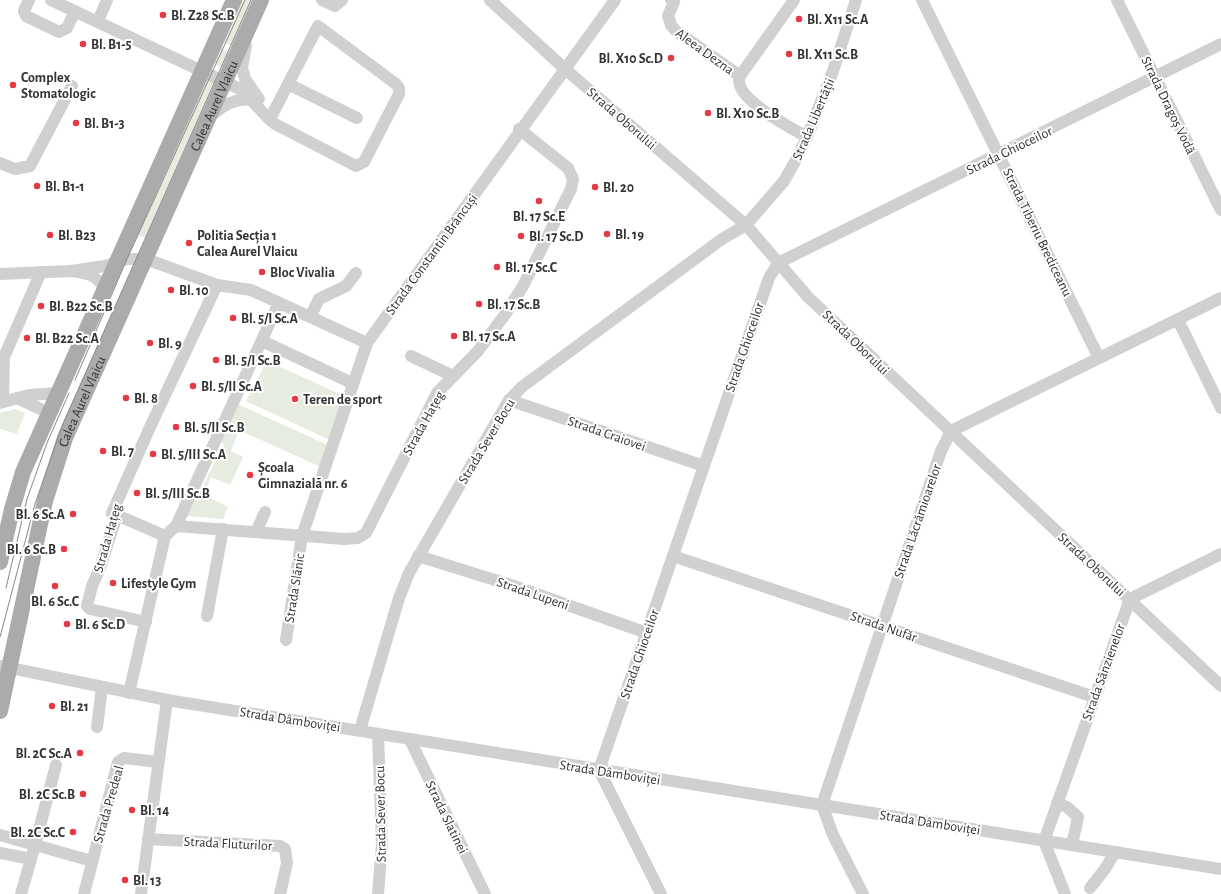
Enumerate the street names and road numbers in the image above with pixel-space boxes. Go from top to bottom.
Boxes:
street label: Aleea Dezna [673,26,737,78]
street label: Strada Dragoș Vodă [1137,54,1198,157]
street label: Calea Aurel Vlaicu [188,59,241,153]
street label: Strada Libertății [790,76,838,163]
street label: Strada Oborului [584,85,659,152]
street label: Strada Ghioceilor [964,124,1055,178]
street label: Strada Tiberiu Brediceanu [1000,166,1074,299]
street label: Strada Constantin Brâncuși [383,191,481,318]
street label: Strada Ghioceilor [723,300,767,394]
street label: Strada Oborului [819,308,891,378]
street label: Calea Aurel Vlaicu [57,354,109,449]
street label: Strada Hațeg [401,389,448,458]
street label: Strada Sever Bocu [456,397,518,486]
street label: Strada Craiovei [566,414,647,454]
street label: Strada Lăcrămioarelor [892,462,944,580]
street label: Strada Hațeg [91,502,126,575]
street label: Strada Oborului [1055,530,1128,599]
street label: Strada Slănic [283,552,307,624]
street label: Strada Lupeni [495,575,570,613]
street label: Strada Ghioceilor [618,607,662,701]
street label: Strada Nufăr [849,609,919,645]
street label: Strada Sânzienelor [1080,622,1128,723]
street label: Strada Dâmboviței [238,705,341,736]
street label: Strada Dâmboviței [558,758,661,789]
street label: Strada Predeal [91,764,127,844]
street label: Strada Sever Bocu [373,766,389,862]
street label: Strada Slatinei [422,779,470,856]
street label: Strada Dâmboviței [878,808,981,839]
street label: Strada Fluturilor [183,835,273,853]

